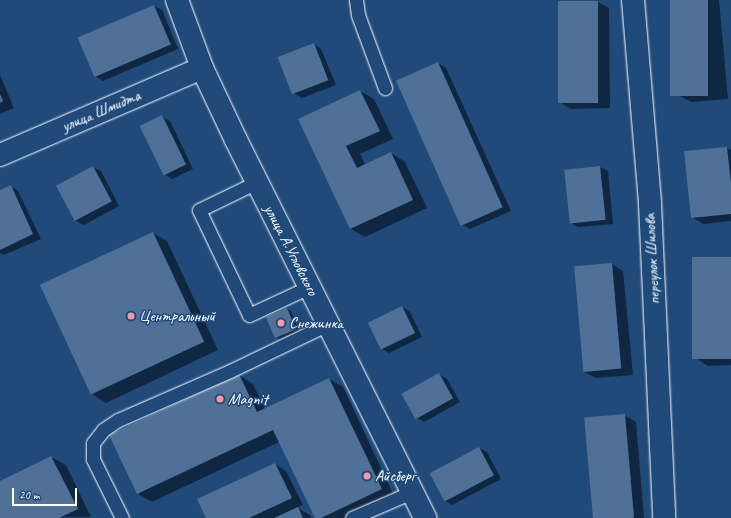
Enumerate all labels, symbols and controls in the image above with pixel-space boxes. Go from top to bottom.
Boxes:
street label: улица Шмидта [60,86,142,136]
street label: улица А.Угловского [260,201,322,299]
street label: переулок Шилова [640,214,664,304]
place label: Центральный [139,306,215,326]
marker: Центральный [126,311,136,321]
place label: Снежинка [289,313,343,333]
marker: Снежинка [276,318,286,328]
place label: Magnit [228,389,268,409]
marker: Magnit [215,394,225,404]
place label: Айсберг [375,466,415,486]
marker: Айсберг [362,471,372,481]
scale bar [14,480,79,506]
text: 20 m [19,487,39,503]

